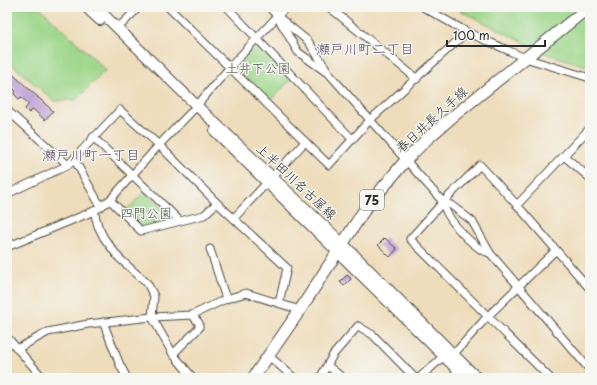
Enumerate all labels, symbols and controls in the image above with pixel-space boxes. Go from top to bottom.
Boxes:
scale bar [447,22,545,48]
text: 100 m [453,26,490,44]
district label: 瀬戸川町二丁目 [316,38,414,59]
park label: 土井下公園 [225,58,291,77]
street label: 春日井長久手線 [391,81,472,157]
street label: 上半田川名古屋線 [252,139,342,224]
district label: 瀬戸川町一丁目 [42,144,140,165]
road number: 75 [360,190,384,210]
park label: 四門公園 [120,203,172,222]

